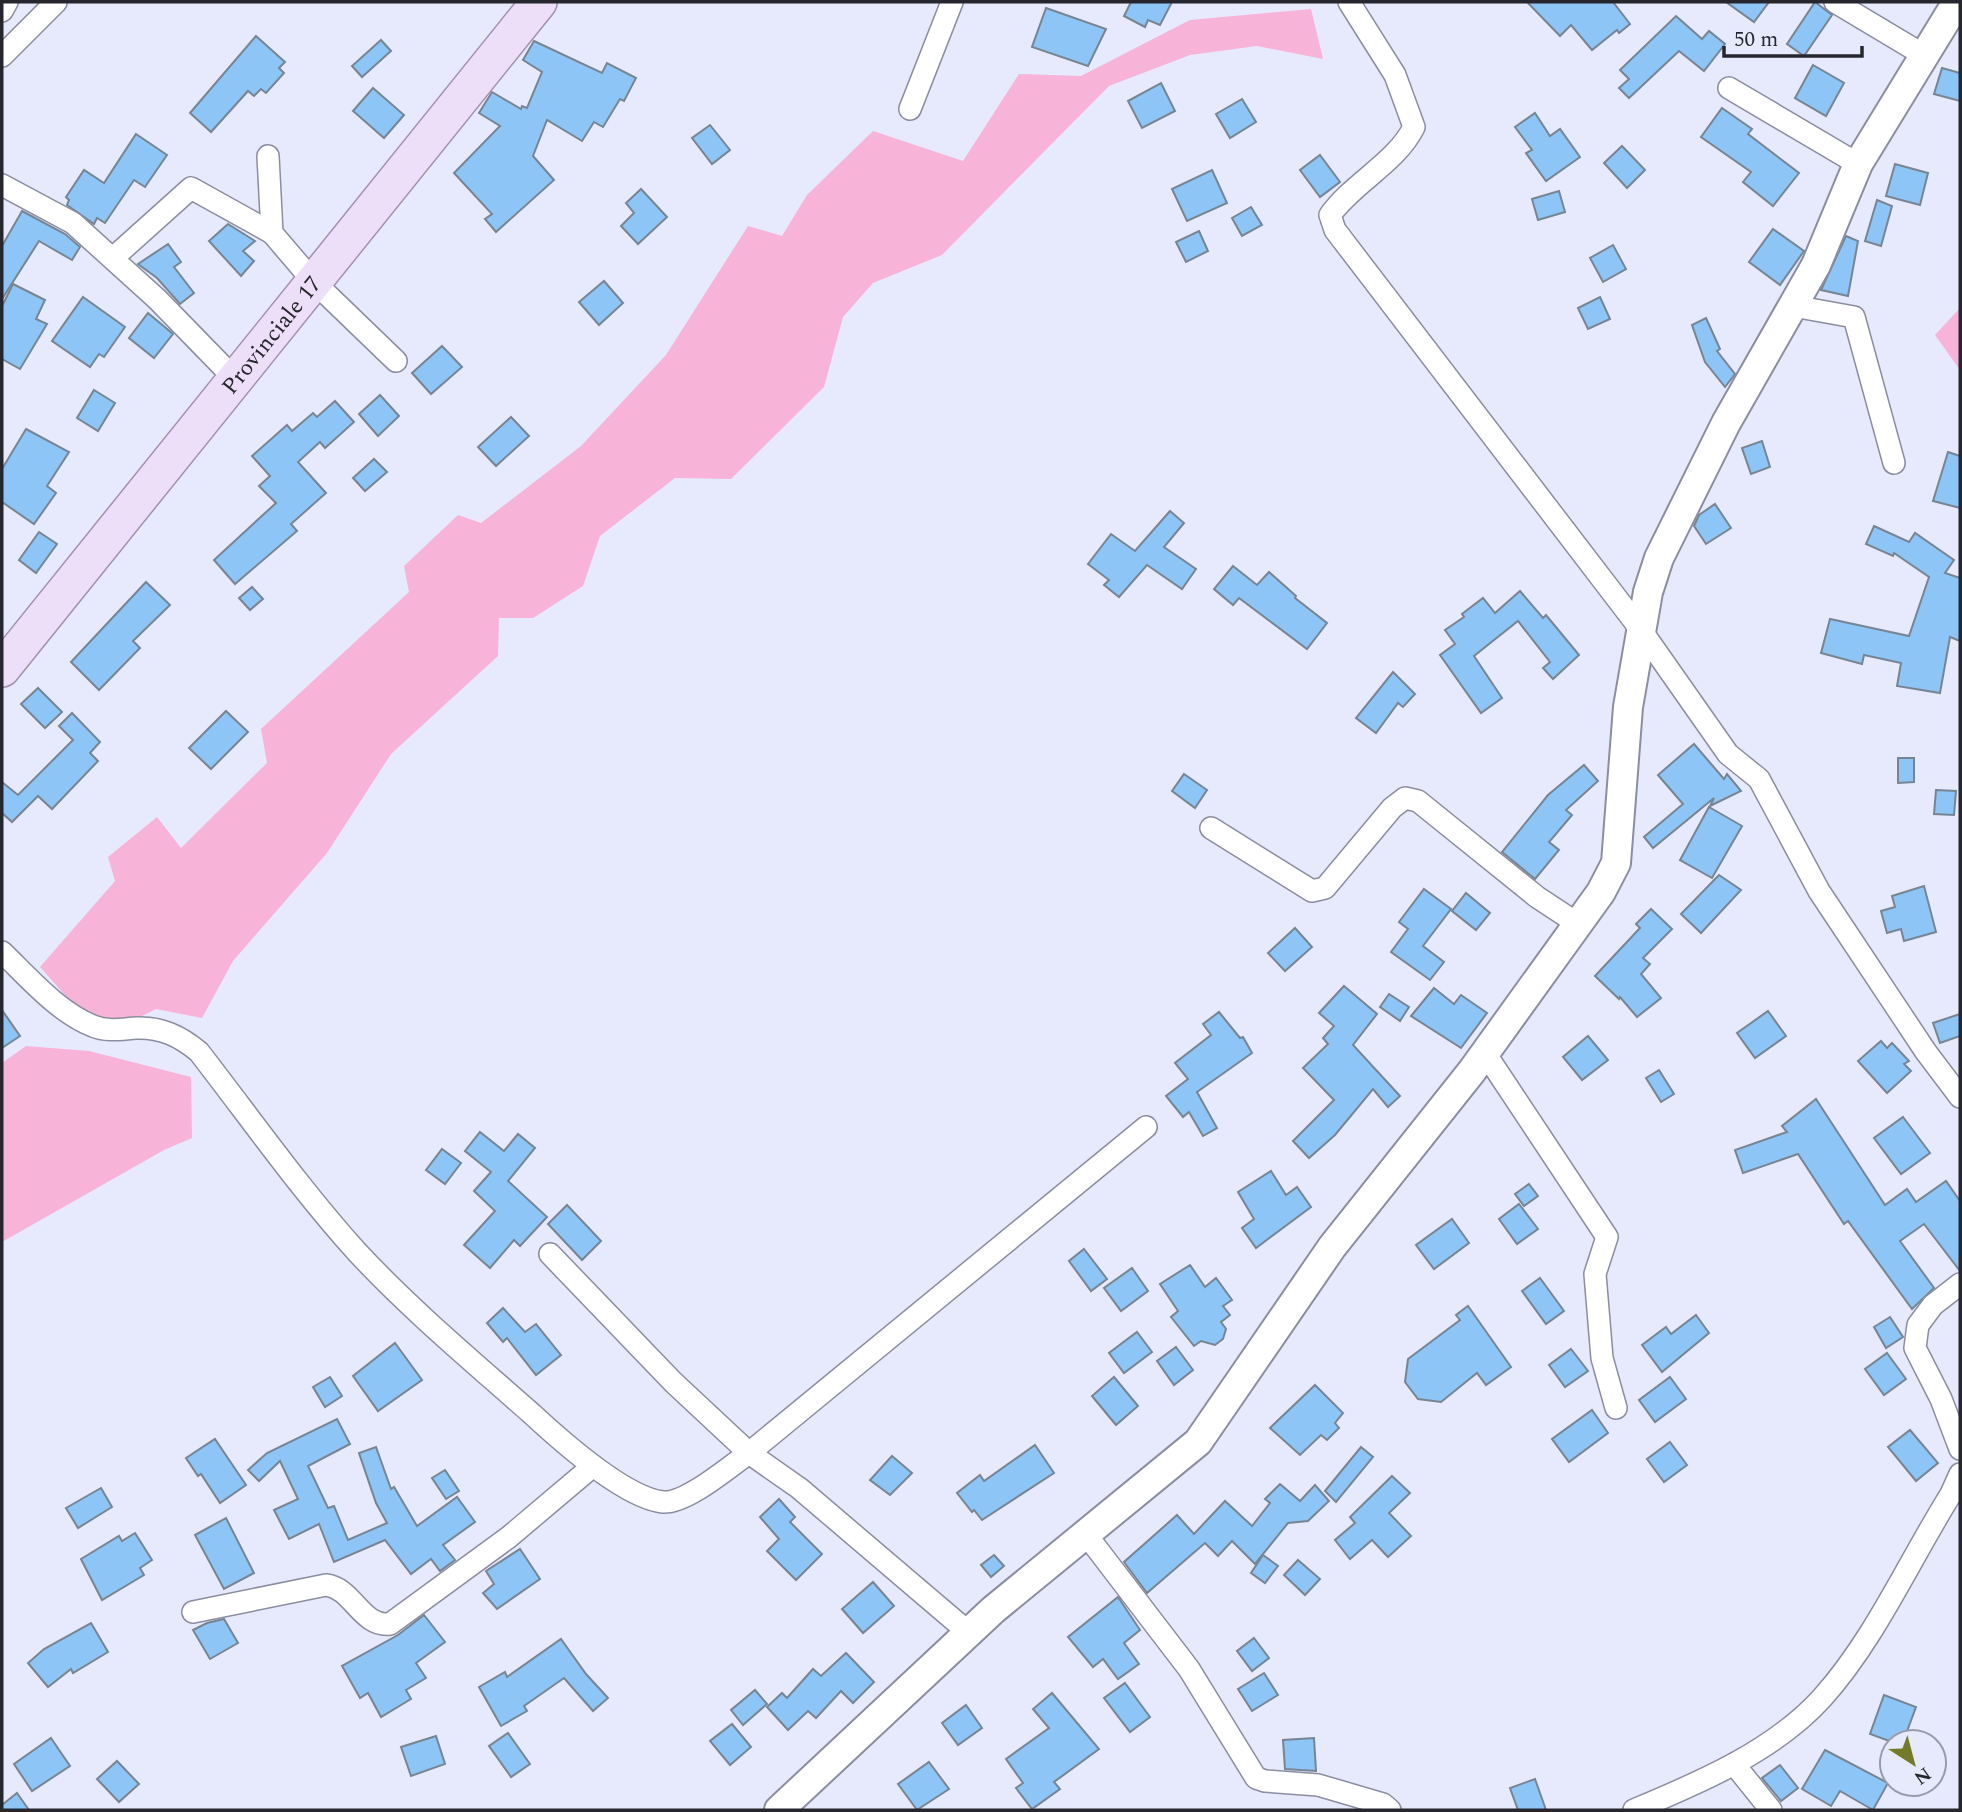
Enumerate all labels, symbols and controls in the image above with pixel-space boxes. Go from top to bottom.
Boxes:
scale bar [1724,14,1862,58]
text: 50 m [1734,24,1778,56]
street label: Provinciale 17 [214,269,331,403]
north arrow [1878,1728,1948,1798]
text: N [1907,1759,1937,1792]

